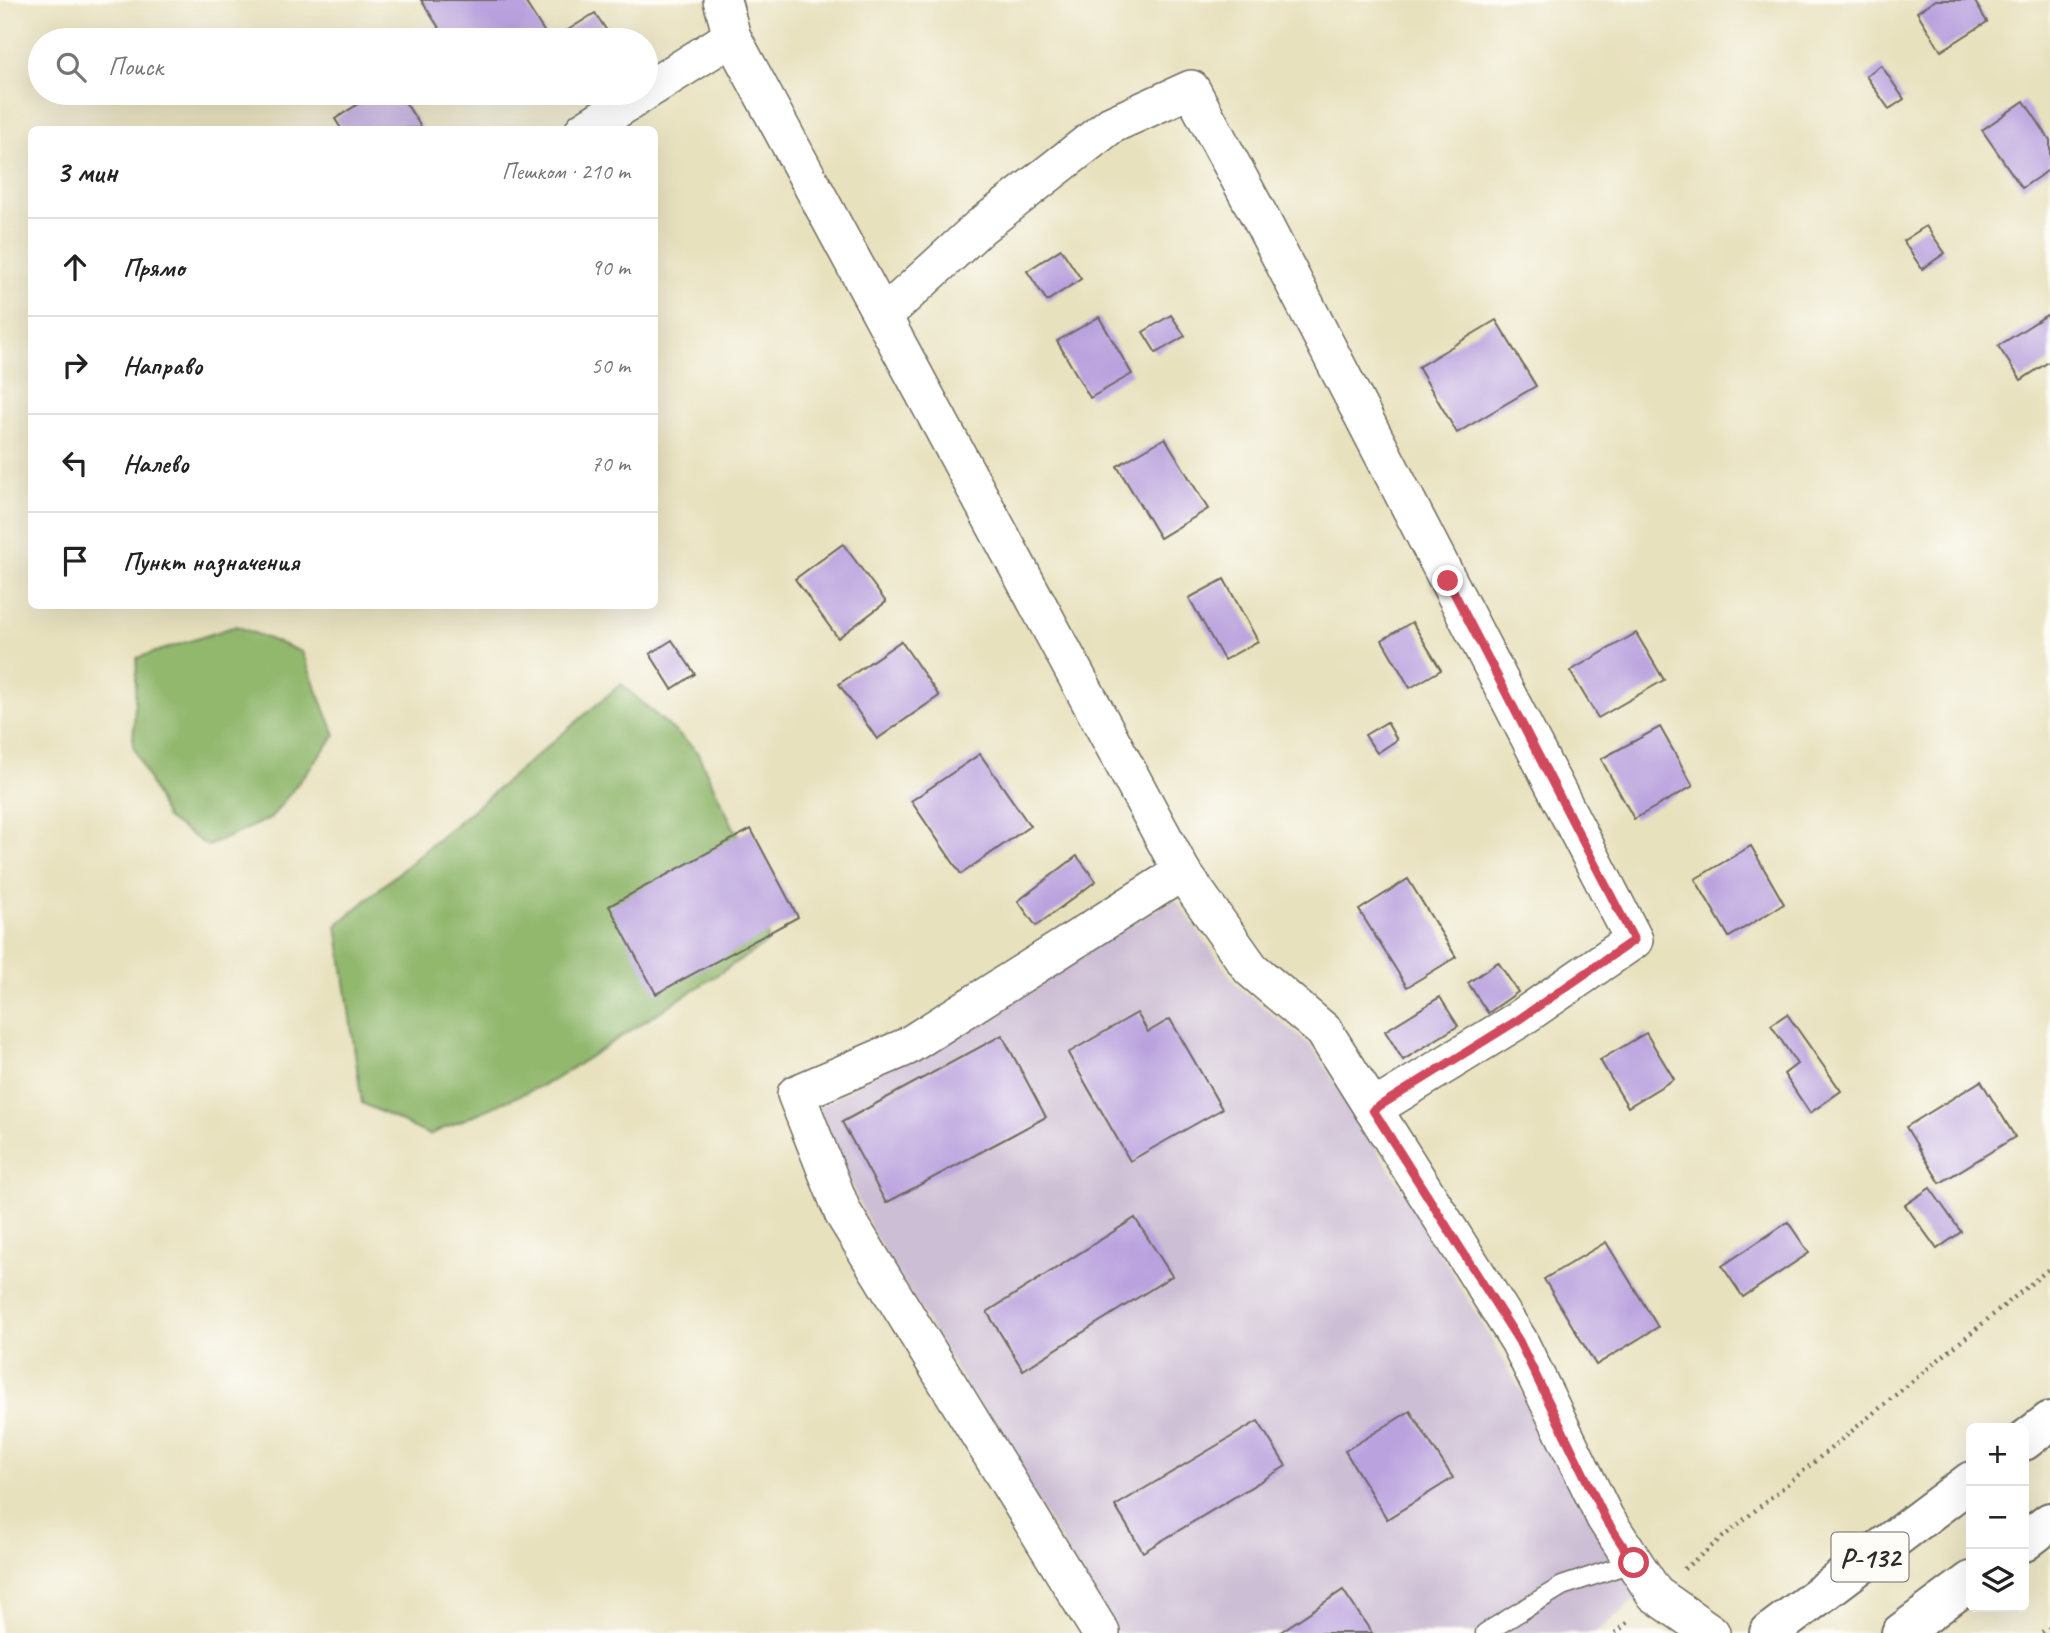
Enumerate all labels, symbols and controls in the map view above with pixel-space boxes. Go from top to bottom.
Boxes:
search box [28,28,658,105]
icon: search [52,48,90,86]
text: Поиск [108,50,163,83]
text: 3 мин [56,153,117,191]
text: Пешком · 210 m [502,157,630,186]
icon: ahead [56,248,94,286]
text: Прямо [123,251,185,284]
text: 90 m [591,253,630,282]
icon: right [56,346,94,384]
text: Направо [123,349,202,382]
text: 50 m [591,351,630,380]
icon: left [56,444,94,482]
text: Налево [123,447,189,480]
text: 70 m [591,449,630,478]
icon: arrive [56,542,94,580]
text: Пункт назначения [123,545,299,578]
route end [1432,565,1463,596]
map controls [1966,1423,2029,1612]
button: + [1966,1423,2029,1486]
button: − [1966,1486,2029,1549]
road number: Р-132 [1832,1532,1909,1582]
route start [1618,1547,1649,1578]
button: layers [1966,1549,2029,1612]

